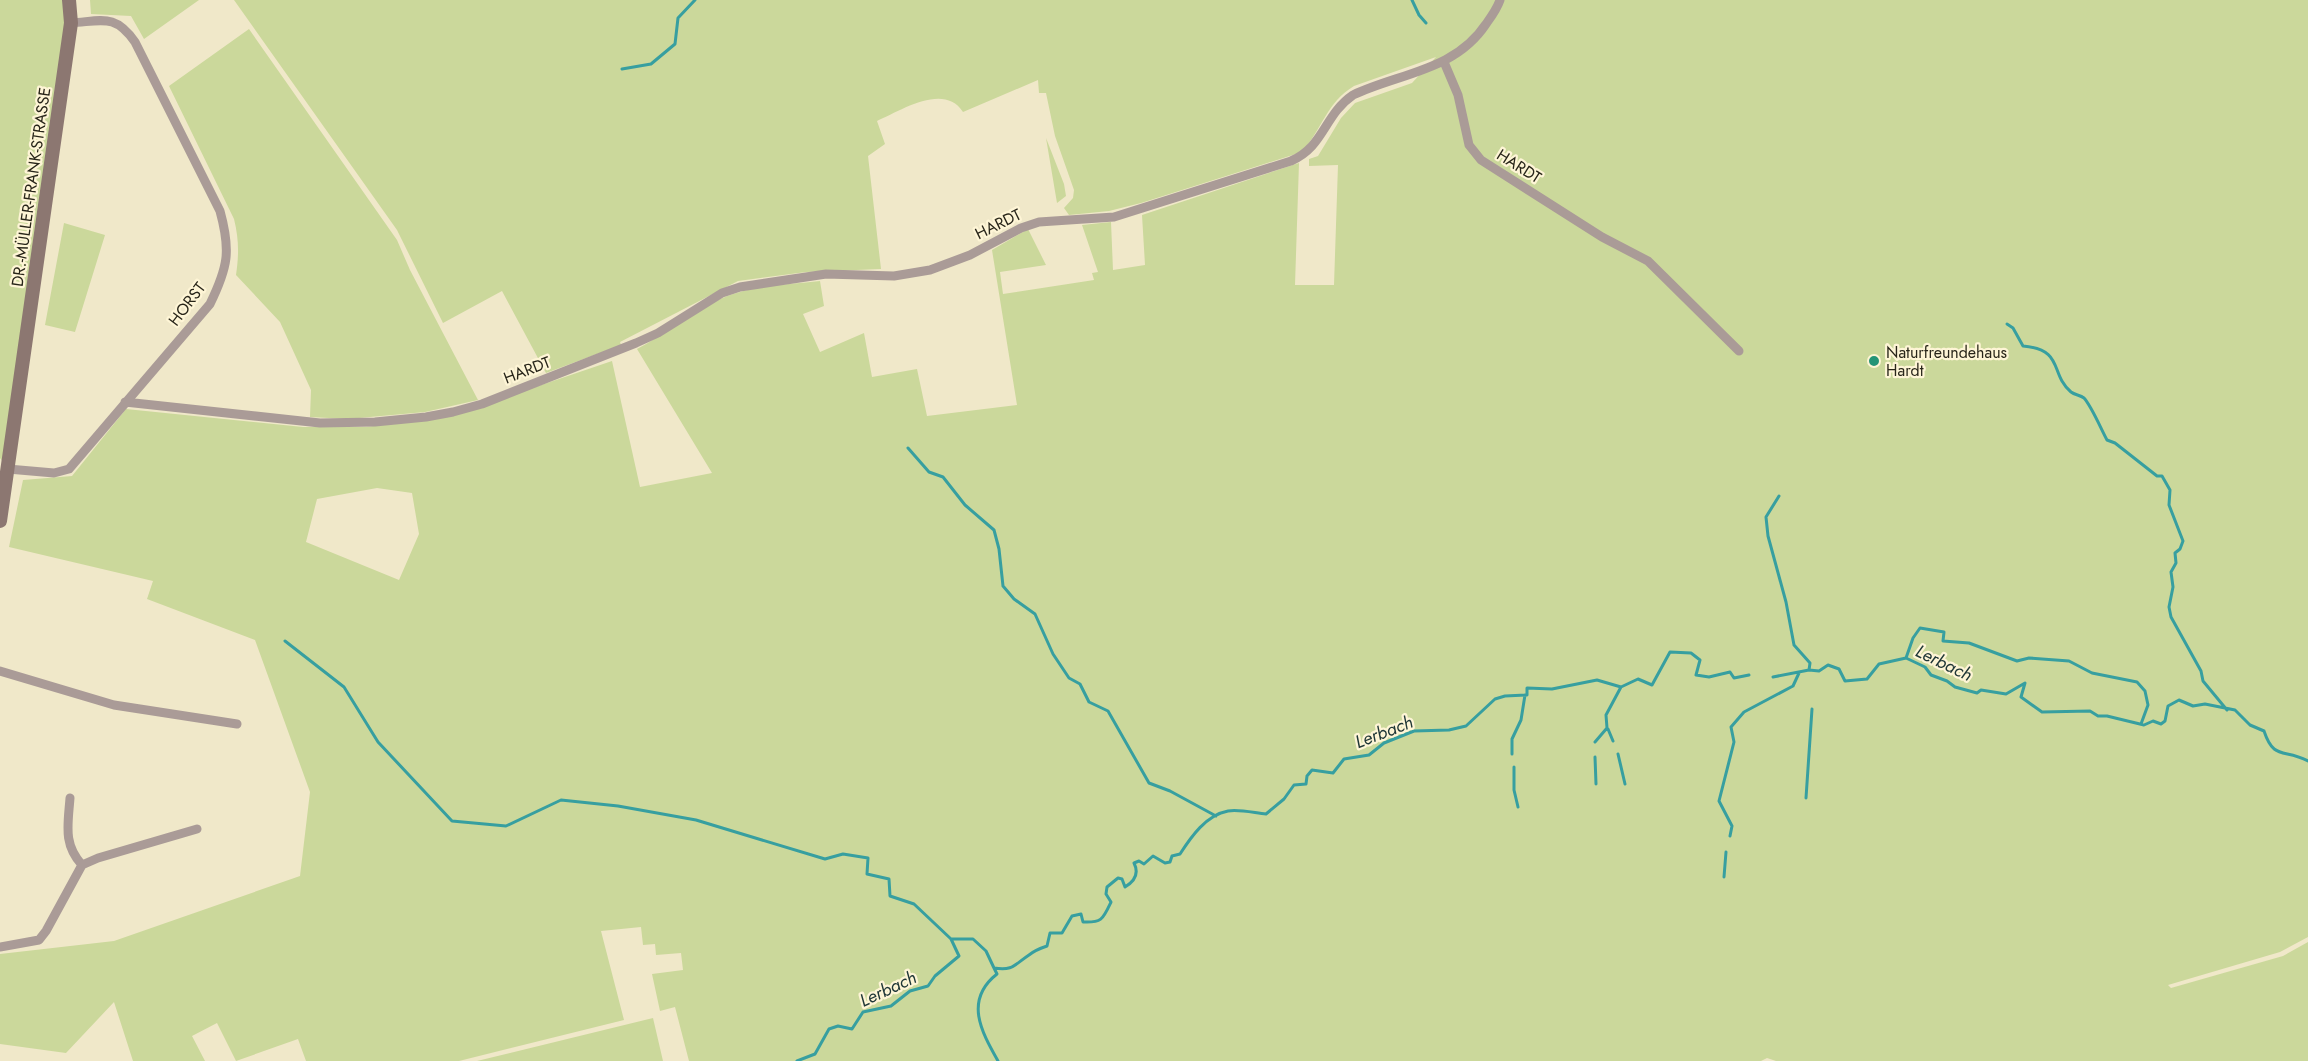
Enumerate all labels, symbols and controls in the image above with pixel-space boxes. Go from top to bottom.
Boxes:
street label: DR.-MÜLLER-FRANK-STRASSE [6,86,56,288]
street label: HARDT [1492,143,1546,189]
street label: HARDT [971,203,1025,245]
street label: HORST [163,277,211,331]
place label: Naturfreundehaus Hardt [1886,341,2007,382]
street label: HARDT [500,350,554,389]
marker: Naturfreundehaus Hardt [1867,354,1881,368]
water label: Lerbach [1911,638,1977,688]
water label: Lerbach [1351,709,1417,755]
water label: Lerbach [855,964,921,1014]

